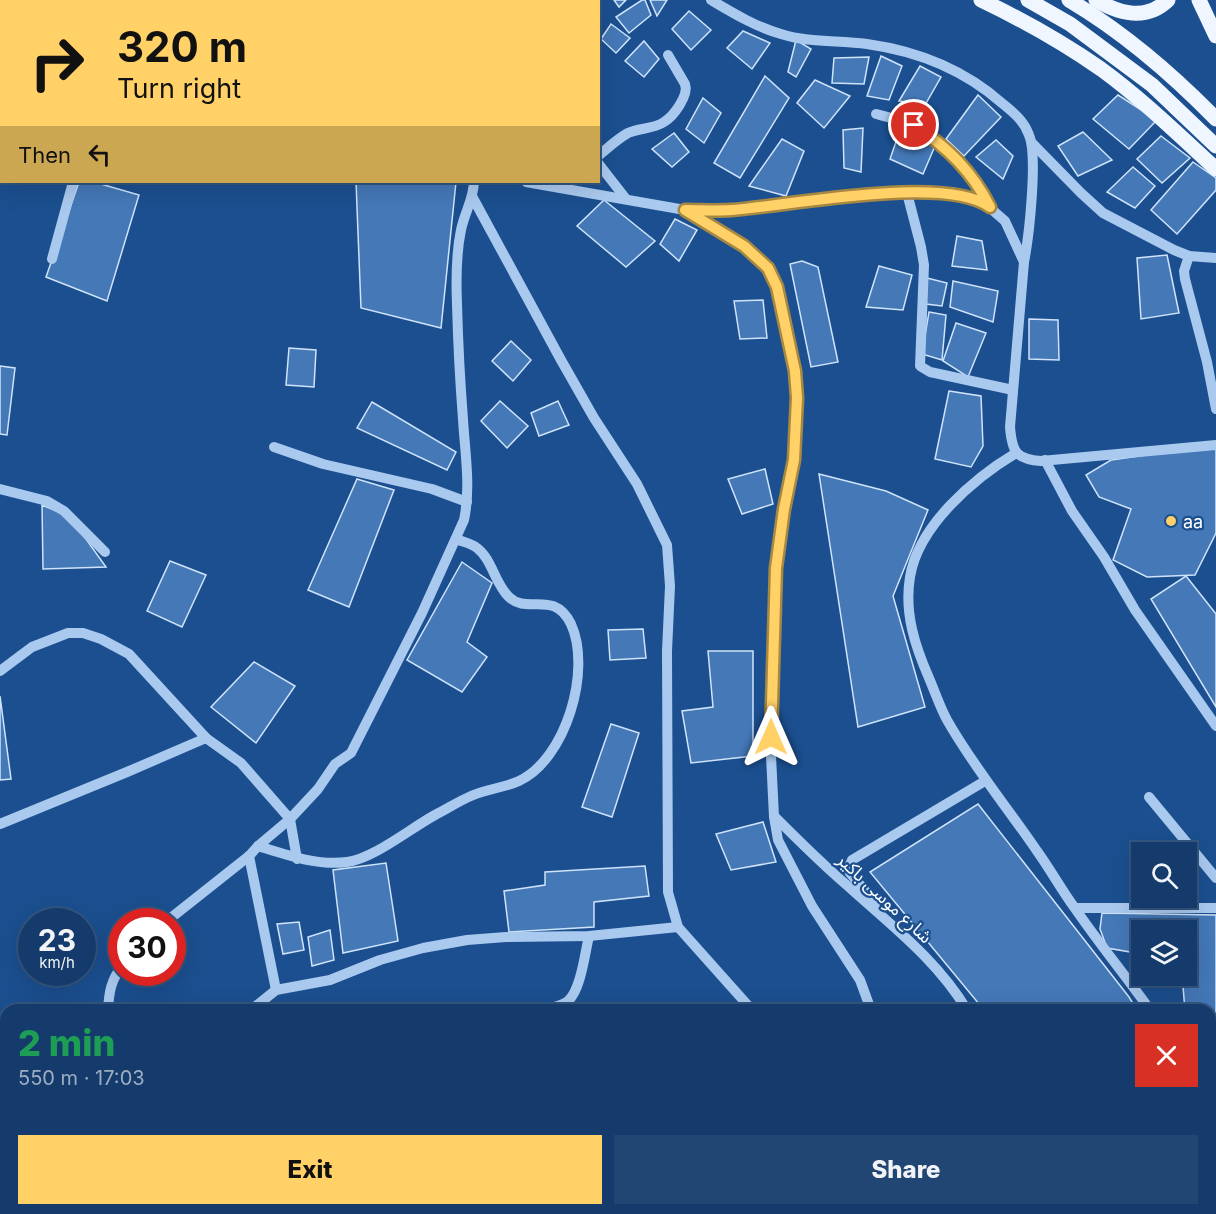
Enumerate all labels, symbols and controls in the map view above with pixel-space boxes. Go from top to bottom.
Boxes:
text: 320 m [117,21,247,72]
icon: right [18,24,96,102]
text: Turn right [117,72,241,105]
pin [888,99,939,150]
icon: arrive [897,108,930,141]
icon: left [83,138,116,171]
text: Then [18,142,71,168]
place label: aa [1183,511,1203,532]
marker: aa [1164,514,1178,528]
position arrow [739,705,803,769]
map controls [1131,842,1197,986]
button: search [1131,842,1197,908]
street label: شارع موسى باكير [830,848,937,950]
speed limit sign: 30 [108,908,186,986]
button: layers [1131,920,1197,986]
text: 23 [38,922,76,958]
text: km/h [39,953,75,972]
text: 2 min [18,1021,115,1065]
button: close [1135,1024,1198,1087]
text: 550 m · 17:03 [18,1066,145,1090]
button: Exit [18,1135,602,1204]
button: Share [614,1135,1198,1204]

